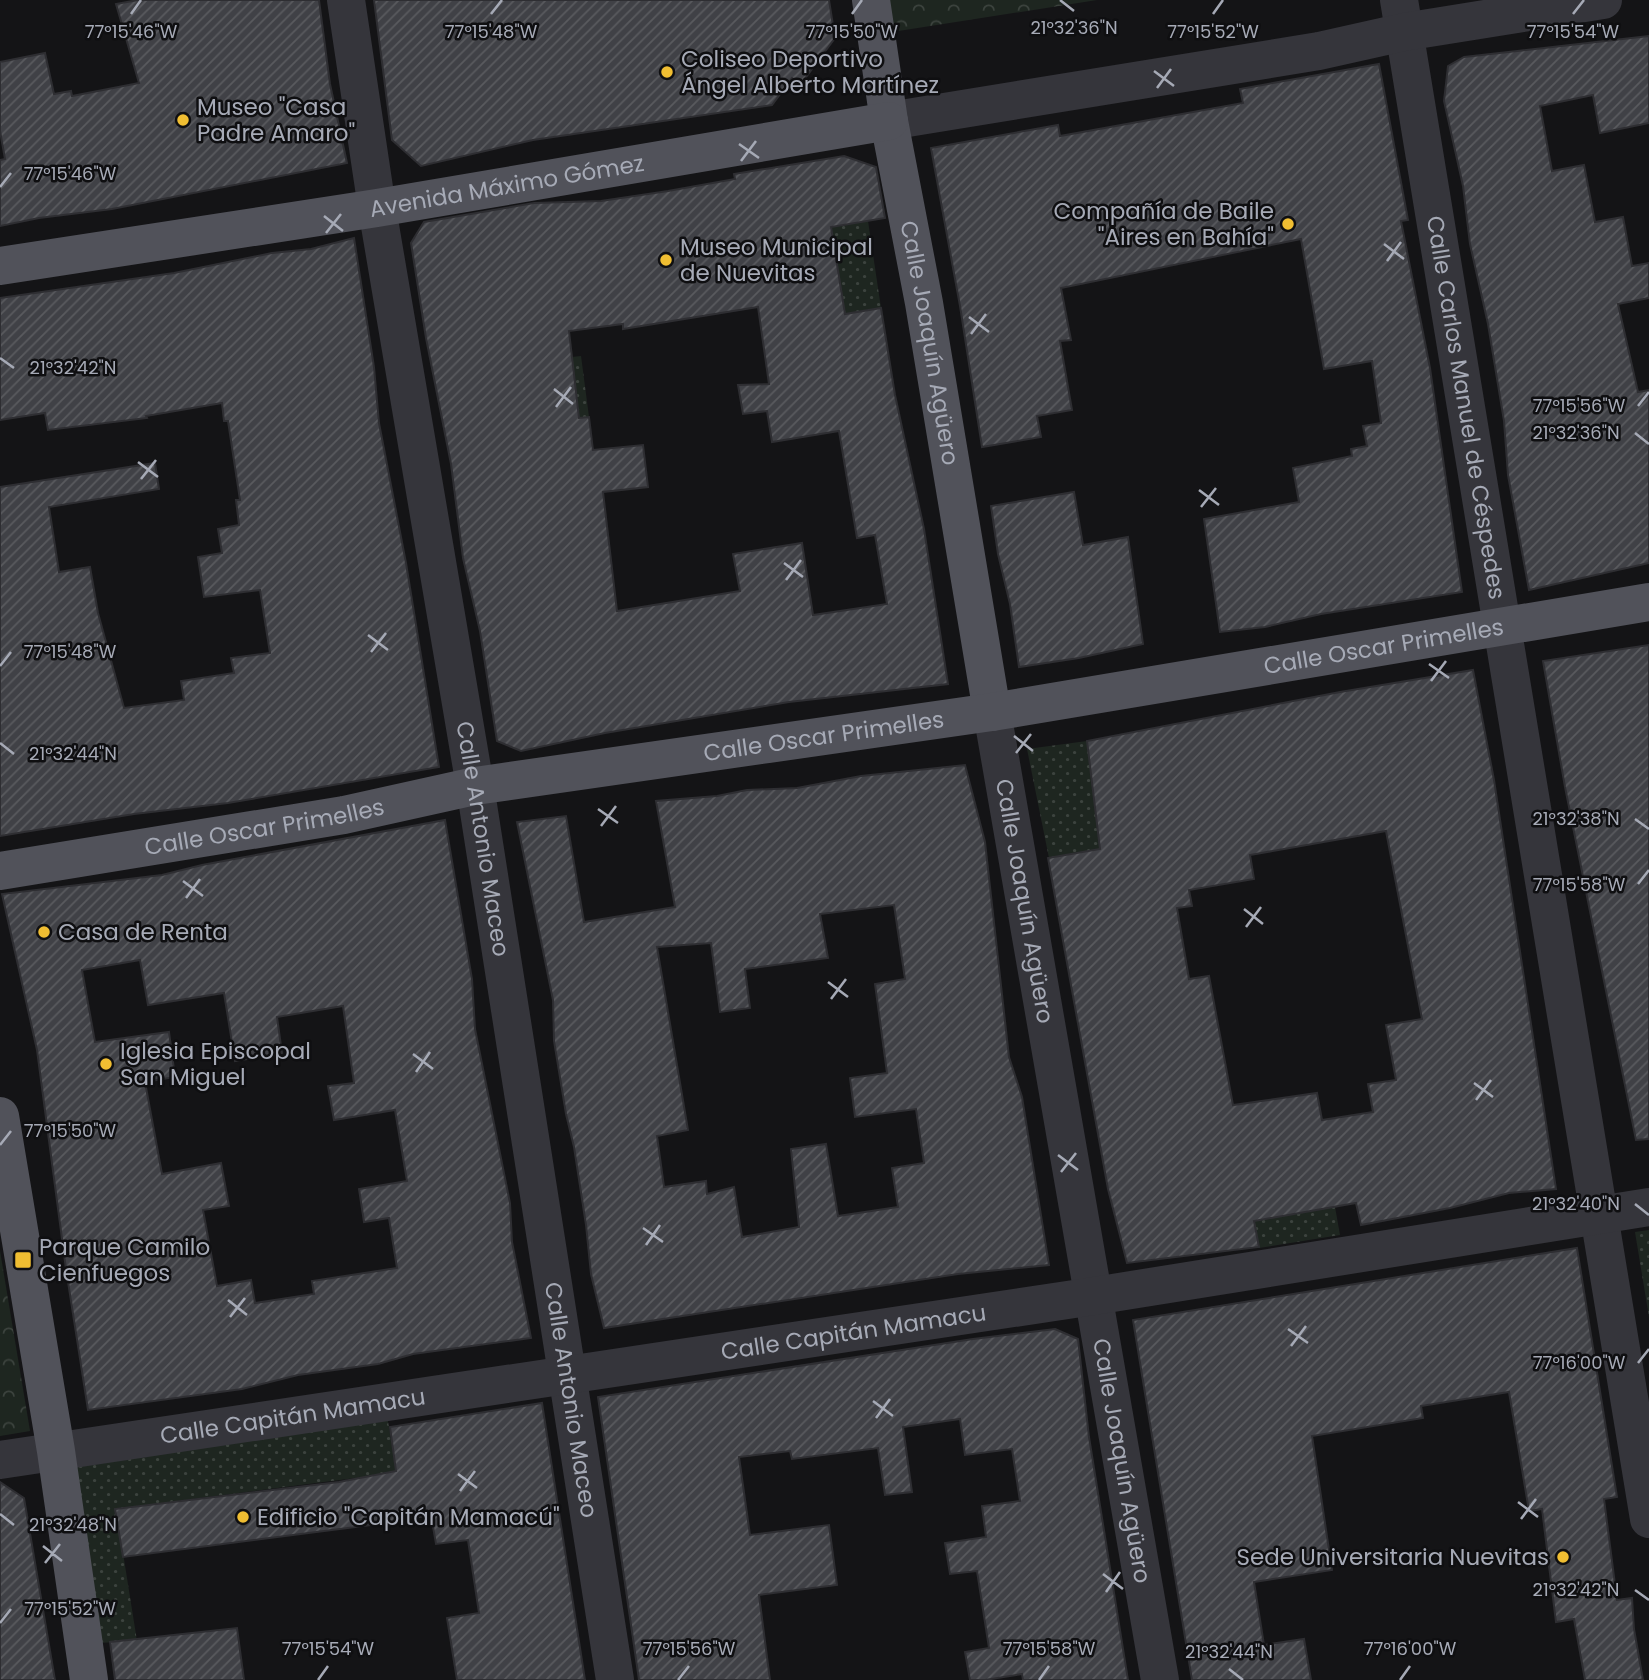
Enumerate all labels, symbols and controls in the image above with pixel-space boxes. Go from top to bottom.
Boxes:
text: 21°32'36"N [1030,15,1118,40]
text: 77°15'46"W [85,19,178,44]
text: 77°15'48"W [445,19,538,44]
text: 77°15'50"W [806,19,899,44]
text: 77°15'52"W [1167,19,1259,44]
text: 77°15'54"W [1527,19,1620,44]
place label: Coliseo Deportivo Ángel Alberto Martínez [681,43,939,101]
marker: Coliseo Deportivo Ángel Alberto Martínez [659,64,675,80]
place label: Museo "Casa Padre Amaro" [197,91,355,149]
marker: Museo "Casa Padre Amaro" [175,112,191,128]
street label: Avenida Máximo Gómez [367,147,646,225]
text: 77°15'46"W [24,161,117,186]
place label: Compañía de Baile "Aires en Bahía" [1053,195,1274,253]
street label: Calle Carlos Manuel de Céspedes [1419,213,1513,602]
marker: Compañía de Baile "Aires en Bahía" [1280,216,1296,232]
street label: Calle Joaquín Agüero [893,218,967,468]
place label: Museo Municipal de Nuevitas [680,231,873,289]
marker: Museo Municipal de Nuevitas [658,252,674,268]
text: 21°32'42"N [30,355,116,380]
text: 77°15'56"W [1533,393,1626,418]
text: 21°32'36"N [1532,420,1620,445]
street label: Calle Oscar Primelles [1261,611,1506,682]
text: 77°15'48"W [24,639,117,664]
street label: Calle Oscar Primelles [701,703,946,769]
street label: Calle Antonio Maceo [448,719,517,959]
text: 21°32'44"N [29,741,117,766]
street label: Calle Joaquín Agüero [988,776,1062,1026]
street label: Calle Oscar Primelles [142,791,387,863]
text: 21°32'38"N [1532,806,1620,831]
text: 77°15'58"W [1533,872,1626,897]
place label: Casa de Renta [58,916,228,948]
marker: Casa de Renta [36,924,52,940]
place label: Iglesia Episcopal San Miguel [120,1035,311,1093]
marker: Iglesia Episcopal San Miguel [98,1056,114,1072]
text: 77°15'50"W [24,1118,117,1143]
text: 21°32'40"N [1532,1191,1620,1216]
place label: Parque Camilo Cienfuegos [39,1231,210,1289]
marker: Parque Camilo Cienfuegos [13,1250,33,1270]
street label: Calle Antonio Maceo [537,1280,605,1520]
street label: Calle Capitán Mamacu [719,1296,988,1368]
street label: Calle Joaquín Agüero [1085,1336,1159,1586]
text: 77°16'00"W [1533,1350,1626,1375]
street label: Calle Capitán Mamacu [158,1380,428,1452]
place label: Edificio "Capitán Mamacú" [257,1501,560,1533]
marker: Edificio "Capitán Mamacú" [235,1509,251,1525]
text: 21°32'48"N [29,1512,117,1537]
place label: Sede Universitaria Nuevitas [1236,1541,1549,1573]
marker: Sede Universitaria Nuevitas [1555,1549,1571,1565]
text: 21°32'42"N [1533,1577,1619,1602]
text: 77°15'52"W [24,1596,116,1621]
text: 77°15'54"W [282,1636,375,1661]
text: 77°15'56"W [643,1636,736,1661]
text: 77°15'58"W [1003,1636,1096,1661]
text: 77°16'00"W [1364,1636,1457,1661]
text: 21°32'44"N [1185,1639,1273,1664]

